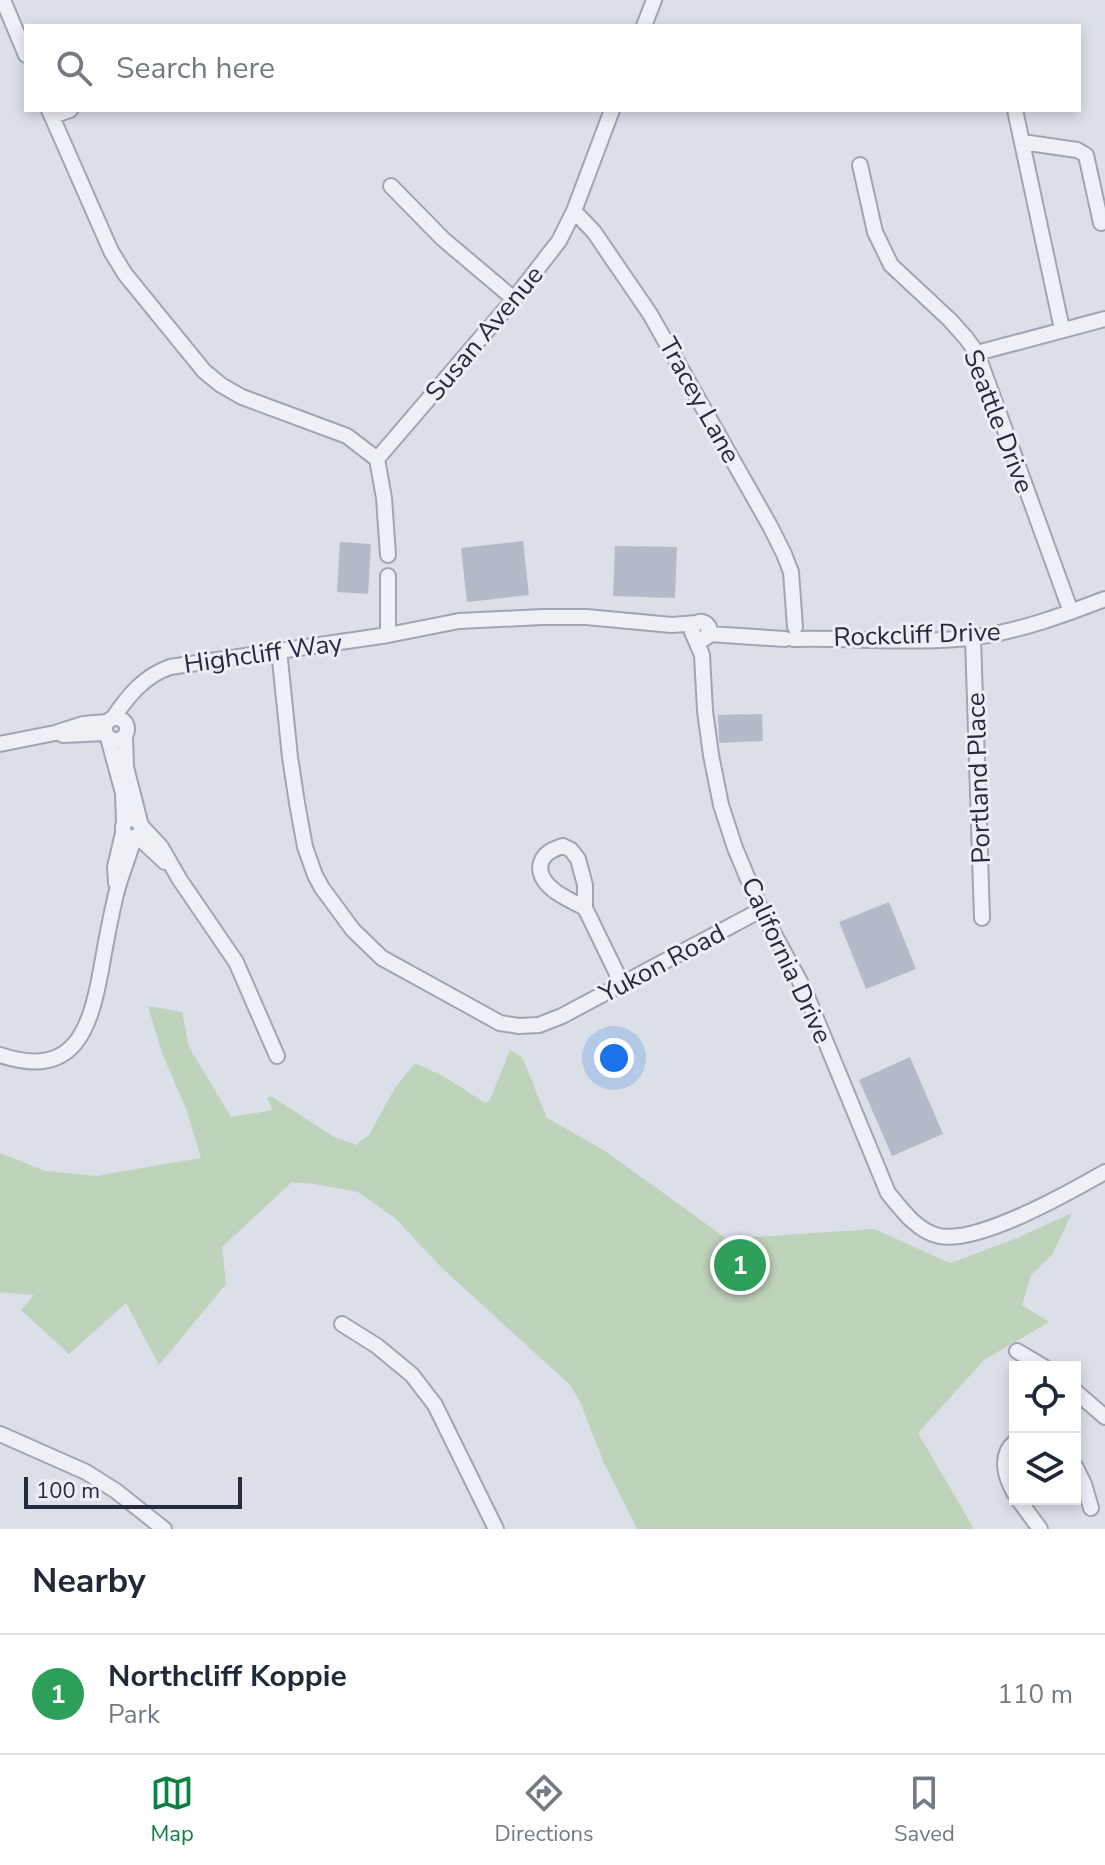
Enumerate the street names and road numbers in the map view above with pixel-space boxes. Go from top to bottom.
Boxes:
street label: Susan Avenue [417,258,551,408]
street label: Tracey Lane [651,331,748,469]
street label: Seattle Drive [955,344,1042,498]
street label: Rockcliff Drive [833,614,1001,655]
street label: Highcliff Way [182,625,345,682]
street label: Portland Place [958,692,999,864]
street label: California Drive [733,871,840,1049]
street label: Yukon Road [593,916,731,1012]

